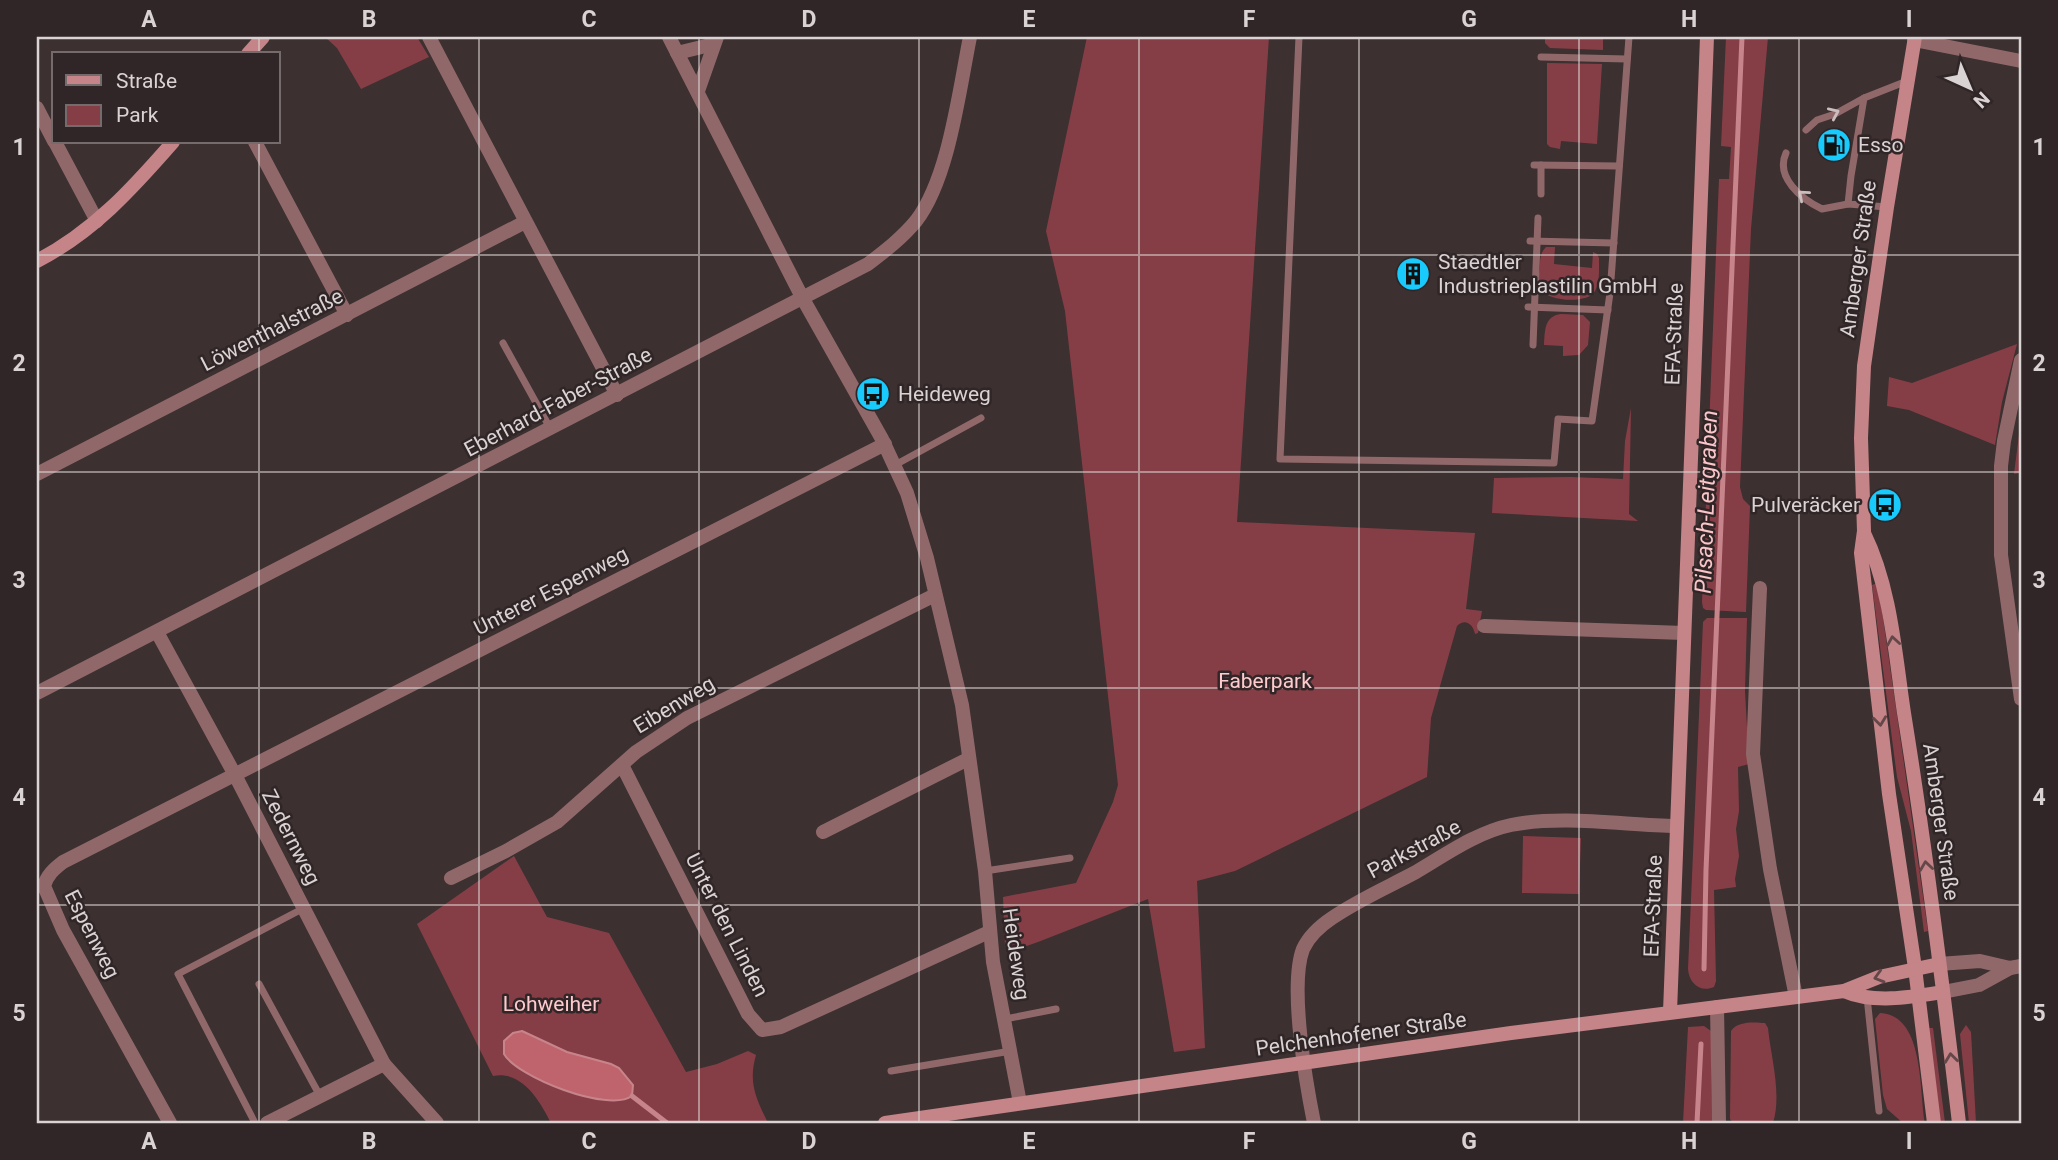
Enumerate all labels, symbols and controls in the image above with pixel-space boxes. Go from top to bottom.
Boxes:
text: A [141,6,157,33]
text: B [362,6,376,33]
text: C [581,6,597,33]
text: D [802,6,816,33]
text: E [1023,6,1036,33]
text: F [1243,6,1256,33]
text: G [1461,6,1477,33]
text: H [1681,6,1697,33]
text: I [1906,6,1912,33]
legend [52,52,280,144]
north arrow [1936,52,2006,122]
text: Straße [116,69,177,93]
text: N [1969,87,1994,113]
text: Park [116,103,159,127]
one-way arrow [1827,107,1839,121]
fuel station icon: Esso [1815,126,1853,164]
place label: Esso [1858,133,1904,157]
text: 1 [12,134,26,161]
text: 1 [2032,134,2046,161]
street label: Amberger Straße [1835,179,1881,339]
one-way arrow [1798,191,1811,203]
place label: Staedtler Industrieplastilin GmbH [1438,250,1657,298]
building icon: Staedtler Industrieplastilin GmbH [1394,255,1432,293]
street label: EFA-Straße [1660,282,1688,386]
street label: Löwenthalstraße [197,284,347,376]
street label: Eberhard-Faber-Straße [460,342,656,462]
text: 2 [12,350,26,377]
text: 2 [2032,350,2046,377]
bus stop icon: Heideweg [854,375,892,413]
place label: Heideweg [898,382,991,406]
water label: Pilsach-Leitgraben [1690,410,1723,594]
bus stop icon: Pulveräcker [1866,486,1904,524]
place label: Pulveräcker [1751,493,1860,517]
street label: Unterer Espenweg [470,542,632,640]
text: 3 [12,567,26,594]
text: 3 [2032,567,2046,594]
one-way arrow [1886,635,1901,647]
park label: Faberpark [1218,669,1312,693]
street label: Eibenweg [629,671,719,739]
one-way arrow [1873,715,1888,727]
street label: Amberger Straße [1918,742,1964,902]
text: 4 [12,784,26,811]
text: 4 [2032,784,2046,811]
street label: Zedernweg [257,785,325,889]
street label: Parkstraße [1363,815,1465,883]
street label: Unter den Linden [680,849,774,1001]
street label: EFA-Straße [1639,854,1667,958]
one-way arrow [1919,860,1934,872]
street label: Espenweg [60,886,124,982]
street label: Heideweg [998,906,1034,1002]
one-way arrow [1873,969,1885,984]
park label: Lohweiher [503,992,599,1016]
text: 5 [12,1000,26,1027]
text: 5 [2032,1000,2046,1027]
street label: Pelchenhofener Straße [1254,1007,1468,1061]
one-way arrow [1944,1052,1959,1063]
text: A [141,1128,157,1155]
text: B [362,1128,376,1155]
text: C [581,1128,597,1155]
text: D [802,1128,816,1155]
text: E [1023,1128,1036,1155]
text: F [1243,1128,1256,1155]
text: G [1461,1128,1477,1155]
text: H [1681,1128,1697,1155]
text: I [1906,1128,1912,1155]

